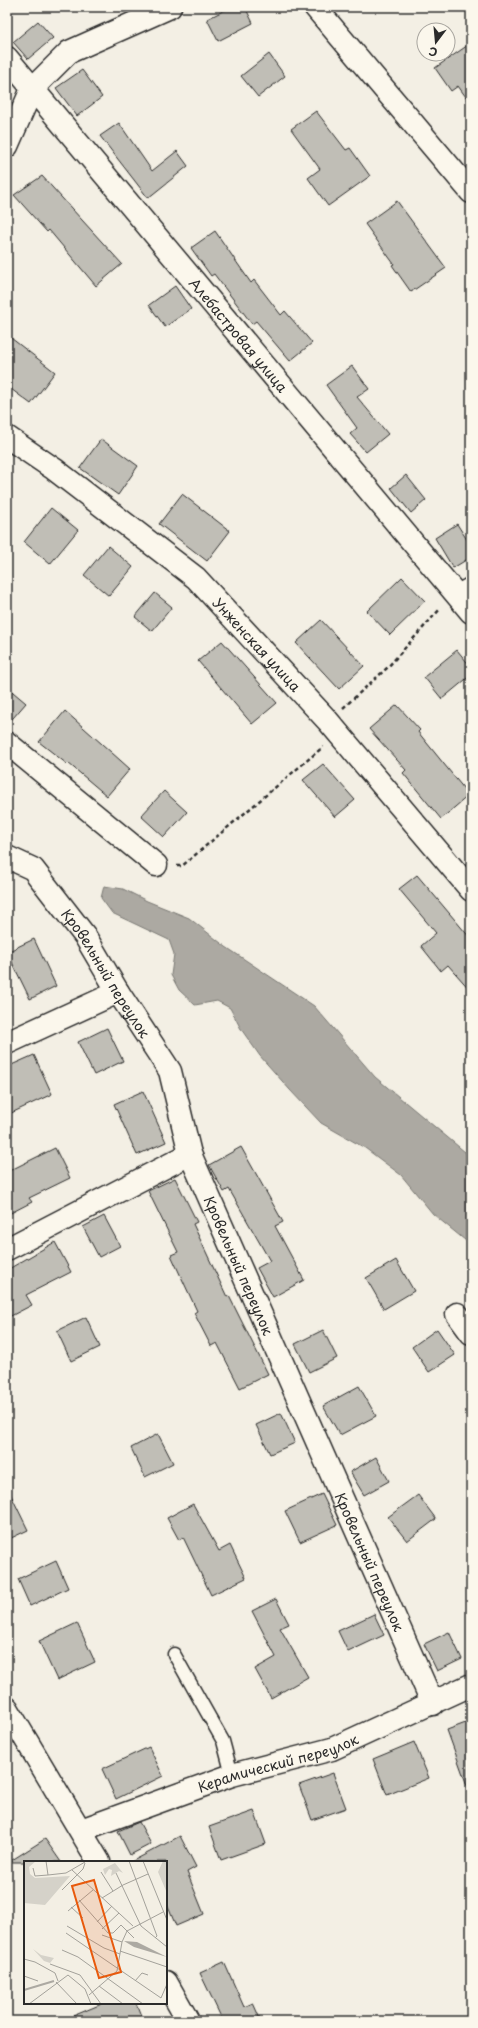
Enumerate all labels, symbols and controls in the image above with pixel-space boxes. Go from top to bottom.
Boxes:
north arrow [416,22,456,62]
text: С [427,43,439,61]
street label: Алебастровая улица [185,273,293,397]
street label: Унженская улица [208,592,306,696]
street label: Кровельный переулок [57,904,156,1042]
street label: Кровельный переулок [199,1192,279,1339]
street label: Кровельный переулок [330,1489,410,1635]
street label: Керамический переулок [194,1728,362,1797]
inset map [24,1861,167,2004]

